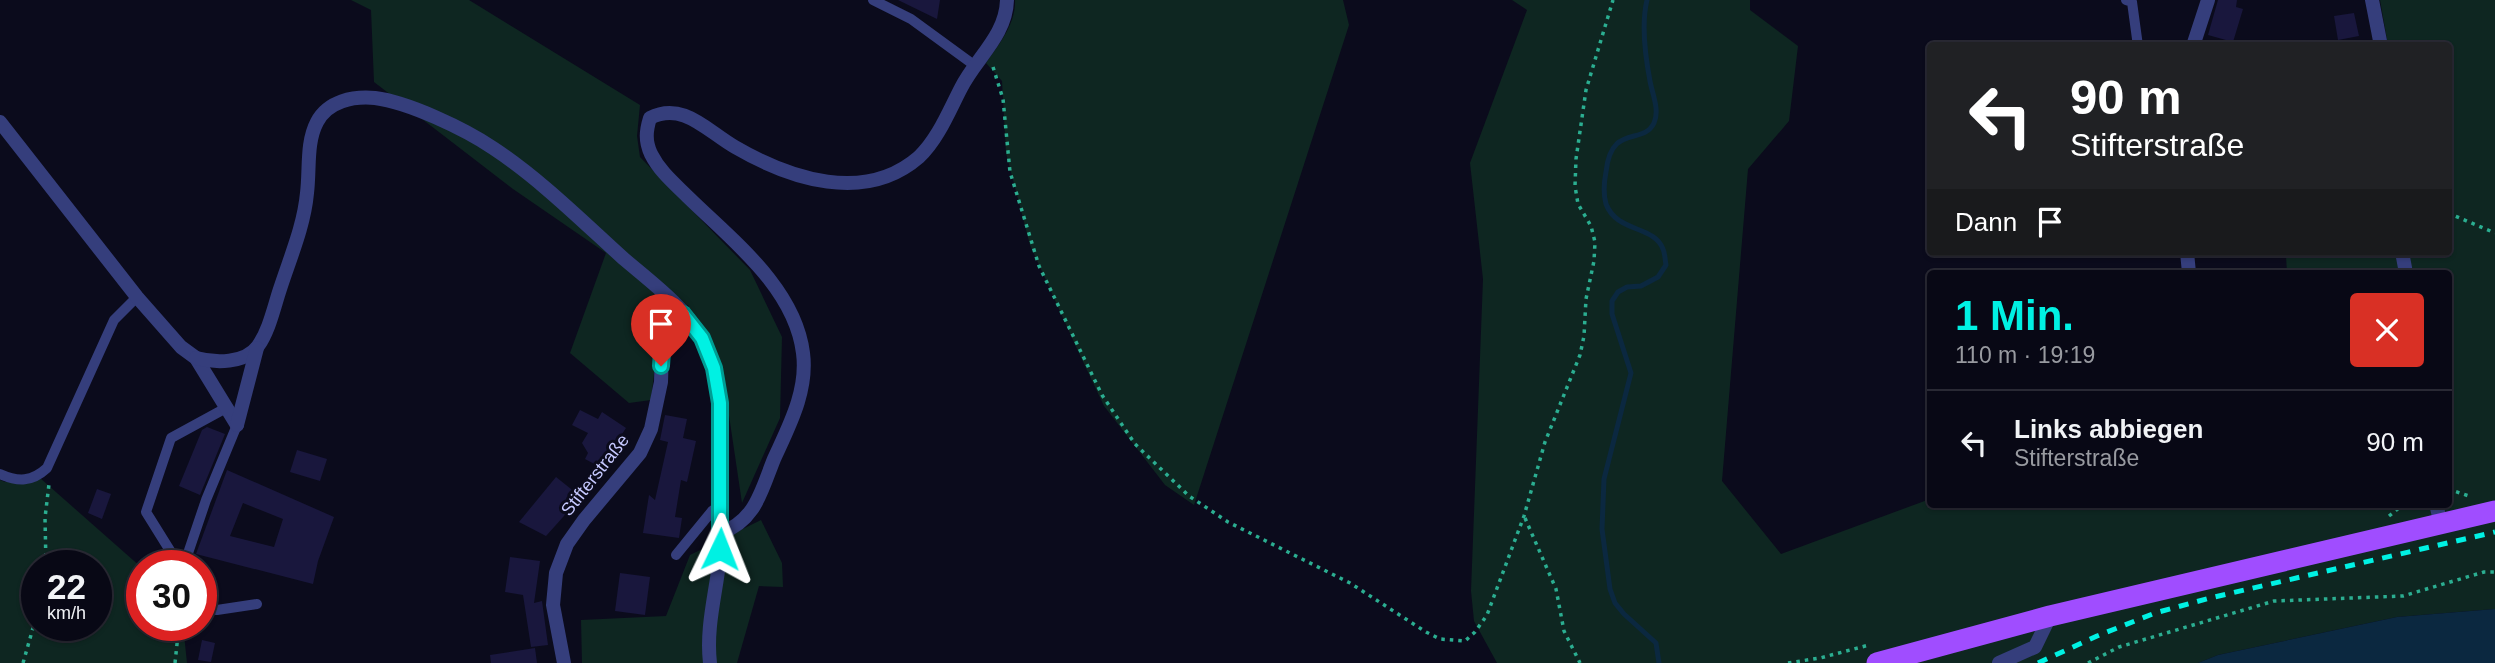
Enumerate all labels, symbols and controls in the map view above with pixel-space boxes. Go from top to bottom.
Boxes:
icon: left [1955,70,2046,161]
text: 90 m [2070,70,2182,124]
text: Stifterstraße [2070,127,2244,163]
icon: arrive [2031,203,2069,241]
text: Dann [1955,207,2017,237]
text: 1 Min. [1955,292,2074,339]
button: close [2350,293,2424,367]
pin [631,294,691,366]
icon: arrive [642,305,680,343]
text: 110 m · 19:19 [1955,342,2095,368]
text: Links abbiegen [2014,414,2203,444]
icon: left [1955,424,1993,462]
text: 90 m [2366,427,2424,457]
street label: Stifterstraße [557,430,633,520]
text: Stifterstraße [2014,445,2139,471]
position arrow [683,512,757,586]
speed limit sign: 30 [126,550,217,641]
text: 22 [47,567,86,606]
text: km/h [47,603,86,623]

